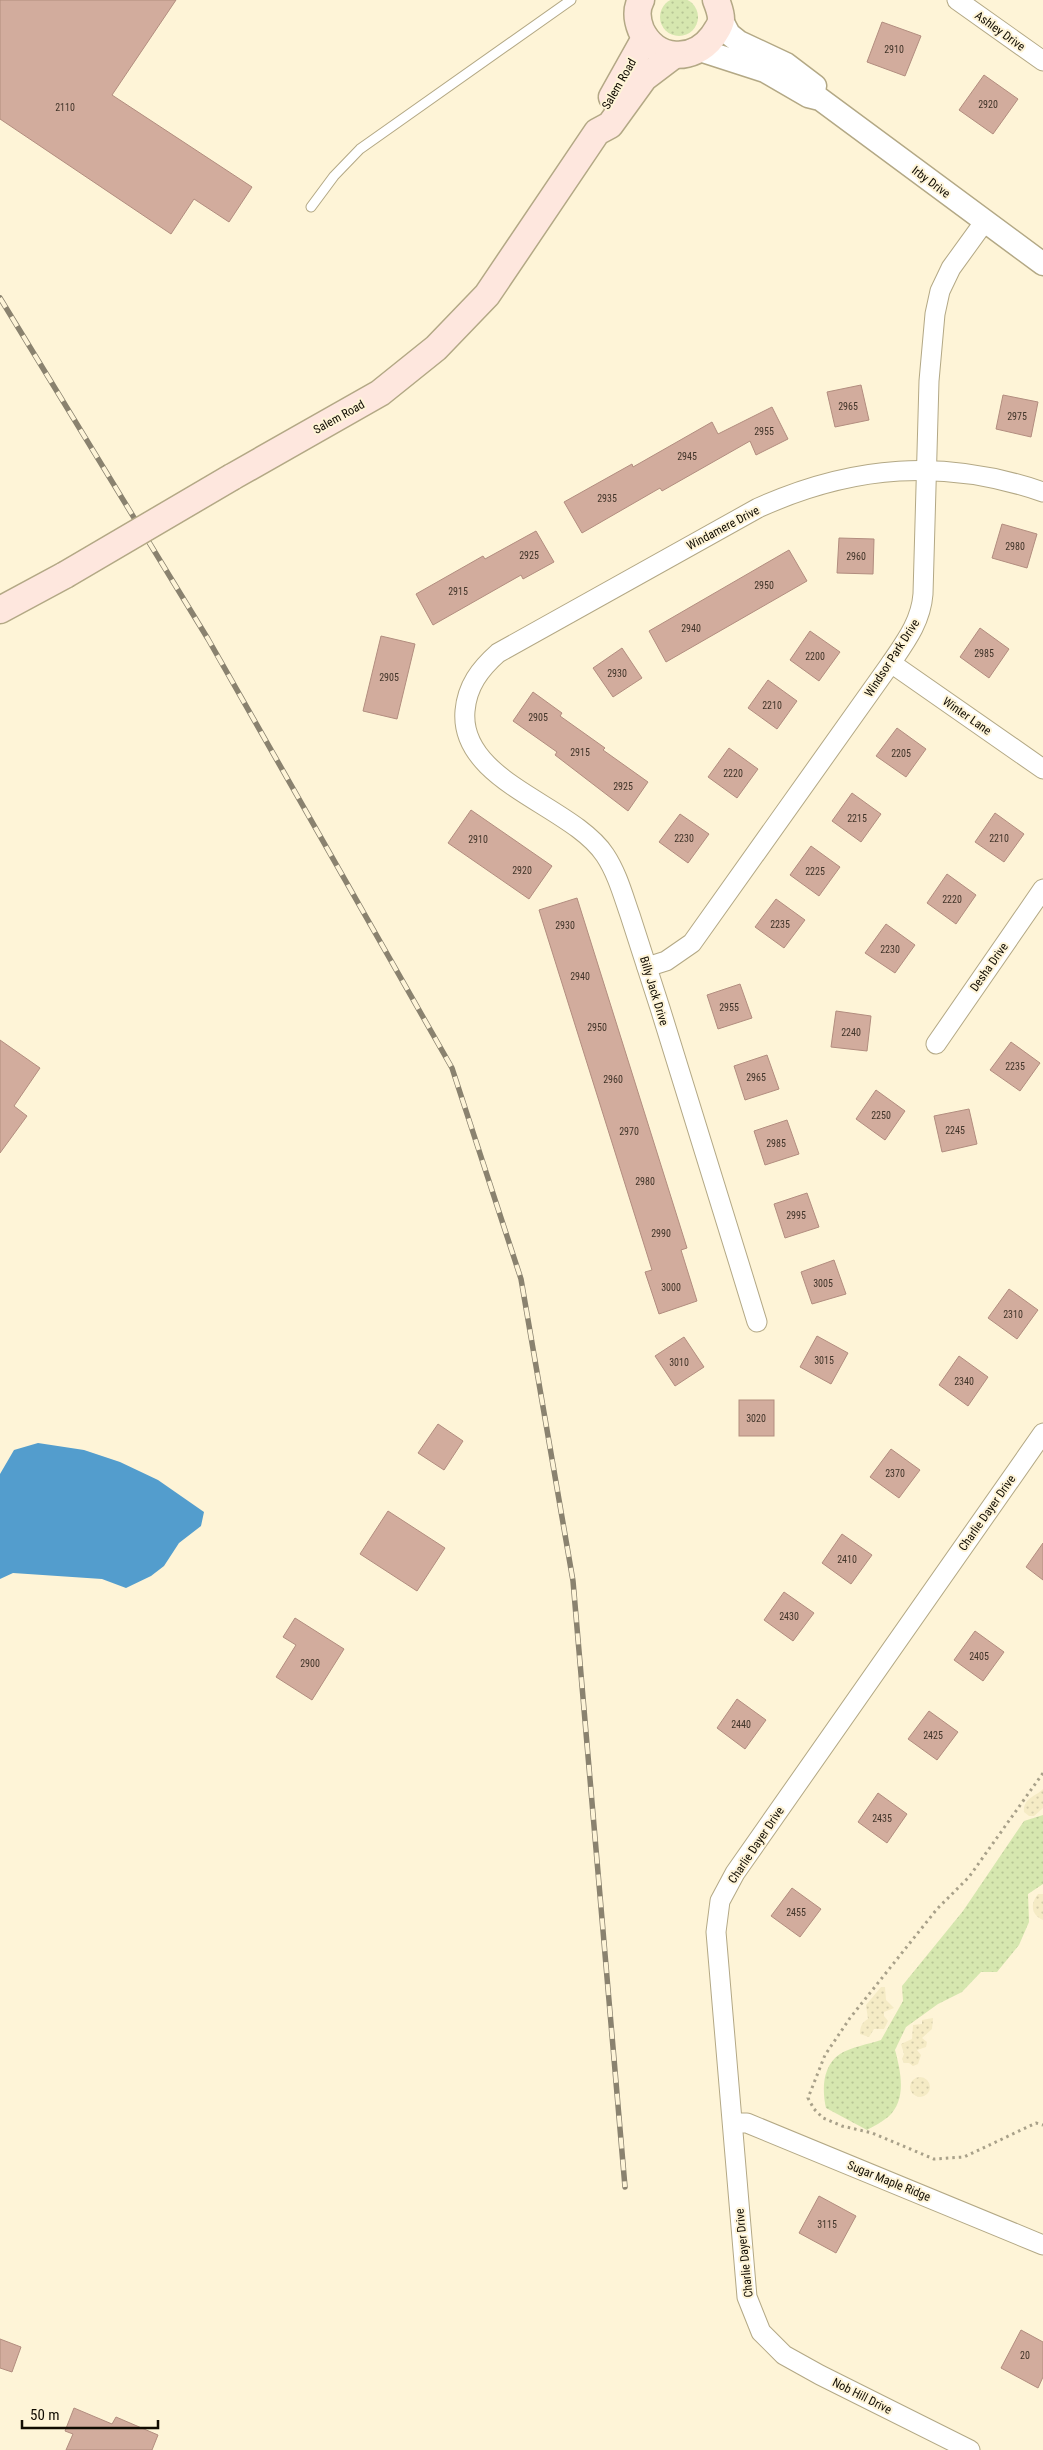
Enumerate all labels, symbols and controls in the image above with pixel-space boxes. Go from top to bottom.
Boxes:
street label: Ashley Drive [972,8,1028,54]
house number: 2910 [884,44,904,55]
street label: Salem Road [599,56,639,112]
house number: 2920 [978,99,998,110]
house number: 2110 [55,102,75,113]
street label: Irby Drive [909,163,953,201]
street label: Salem Road [311,397,367,437]
house number: 2965 [838,401,858,412]
house number: 2975 [1007,411,1027,422]
house number: 2955 [754,426,774,437]
house number: 2945 [677,451,697,462]
house number: 2935 [597,493,617,504]
street label: Windamere Drive [684,503,762,553]
house number: 2980 [1005,541,1025,552]
house number: 2925 [519,550,539,561]
house number: 2960 [846,551,866,562]
house number: 2950 [754,580,774,591]
house number: 2915 [448,586,468,597]
street label: Windsor Park Drive [862,616,922,699]
house number: 2940 [681,623,701,634]
house number: 2985 [974,648,994,659]
house number: 2200 [805,651,825,662]
house number: 2930 [607,668,627,679]
house number: 2905 [379,672,399,683]
street label: Winter Lane [940,694,994,738]
house number: 2210 [762,700,782,711]
house number: 2905 [528,712,548,723]
house number: 2915 [570,747,590,758]
house number: 2205 [891,748,911,759]
house number: 2220 [723,768,743,779]
house number: 2925 [613,781,633,792]
house number: 2215 [847,813,867,824]
house number: 2230 [674,833,694,844]
house number: 2210 [989,833,1009,844]
house number: 2910 [468,834,488,845]
house number: 2920 [512,865,532,876]
house number: 2225 [805,866,825,877]
house number: 2220 [942,894,962,905]
house number: 2235 [770,919,790,930]
house number: 2930 [555,920,575,931]
street label: Desha Drive [967,940,1011,994]
house number: 2230 [880,944,900,955]
street label: Billy Jack Drive [637,955,671,1028]
house number: 2940 [570,971,590,982]
house number: 2955 [719,1002,739,1013]
house number: 2950 [587,1022,607,1033]
house number: 2240 [841,1027,861,1038]
house number: 2235 [1005,1061,1025,1072]
house number: 2965 [746,1072,766,1083]
house number: 2960 [603,1074,623,1085]
house number: 2250 [871,1110,891,1121]
house number: 2245 [945,1125,965,1136]
house number: 2970 [619,1126,639,1137]
house number: 2985 [766,1138,786,1149]
house number: 2980 [635,1176,655,1187]
house number: 2995 [786,1210,806,1221]
house number: 2990 [651,1228,671,1239]
house number: 3005 [813,1278,833,1289]
house number: 3000 [661,1282,681,1293]
house number: 2310 [1003,1309,1023,1320]
house number: 3015 [814,1355,834,1366]
house number: 3010 [669,1357,689,1368]
house number: 2340 [954,1376,974,1387]
house number: 3020 [746,1413,766,1424]
house number: 2370 [885,1468,905,1479]
street label: Charlie Dayer Drive [956,1472,1019,1554]
house number: 2410 [837,1554,857,1565]
house number: 2430 [779,1611,799,1622]
house number: 2405 [969,1651,989,1662]
house number: 2900 [300,1658,320,1669]
house number: 2440 [731,1719,751,1730]
house number: 2425 [923,1730,943,1741]
street label: Charlie Dayer Drive [725,1804,787,1886]
house number: 2435 [872,1813,892,1824]
house number: 2455 [786,1907,806,1918]
street label: Sugar Maple Ridge [845,2158,933,2204]
street label: Charlie Dayer Drive [732,2207,756,2298]
house number: 3115 [817,2219,837,2230]
house number: 20 [1020,2350,1030,2361]
street label: Nob Hill Drive [830,2375,894,2417]
scale bar [22,2398,159,2430]
text: 50 m [30,2406,60,2424]

